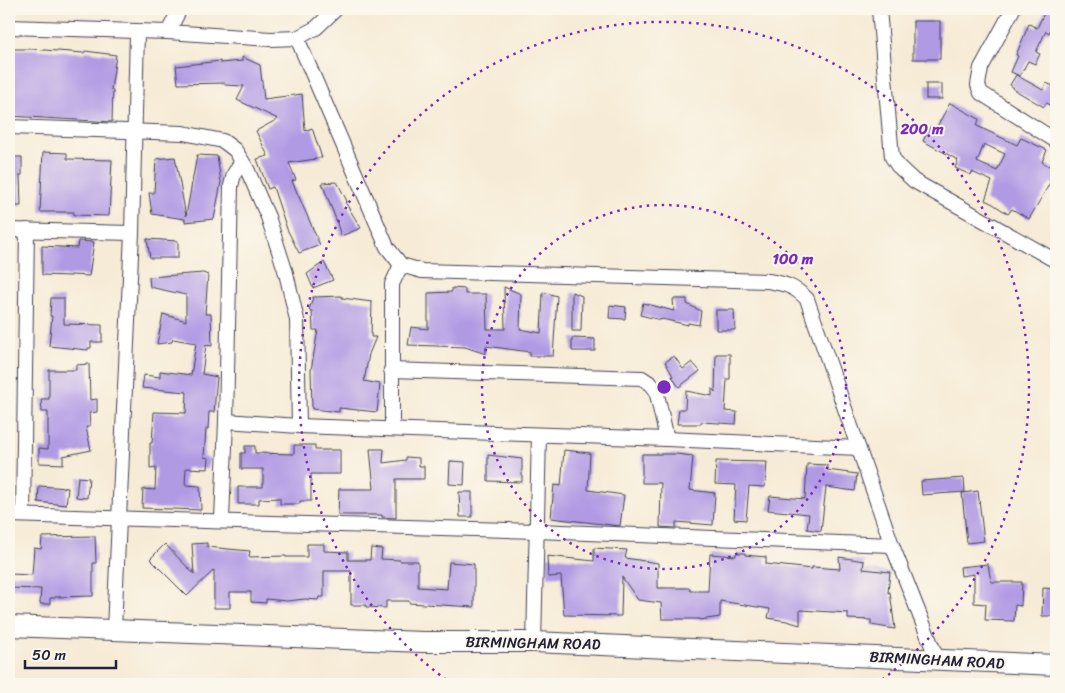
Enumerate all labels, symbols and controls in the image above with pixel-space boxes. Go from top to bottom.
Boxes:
text: 200 m [899,116,944,142]
text: 100 m [773,246,814,272]
centre of rings [655,378,673,396]
street label: BIRMINGHAM ROAD [465,629,601,657]
scale bar [25,638,116,670]
text: 50 m [32,642,67,668]
street label: BIRMINGHAM ROAD [869,643,1005,677]

